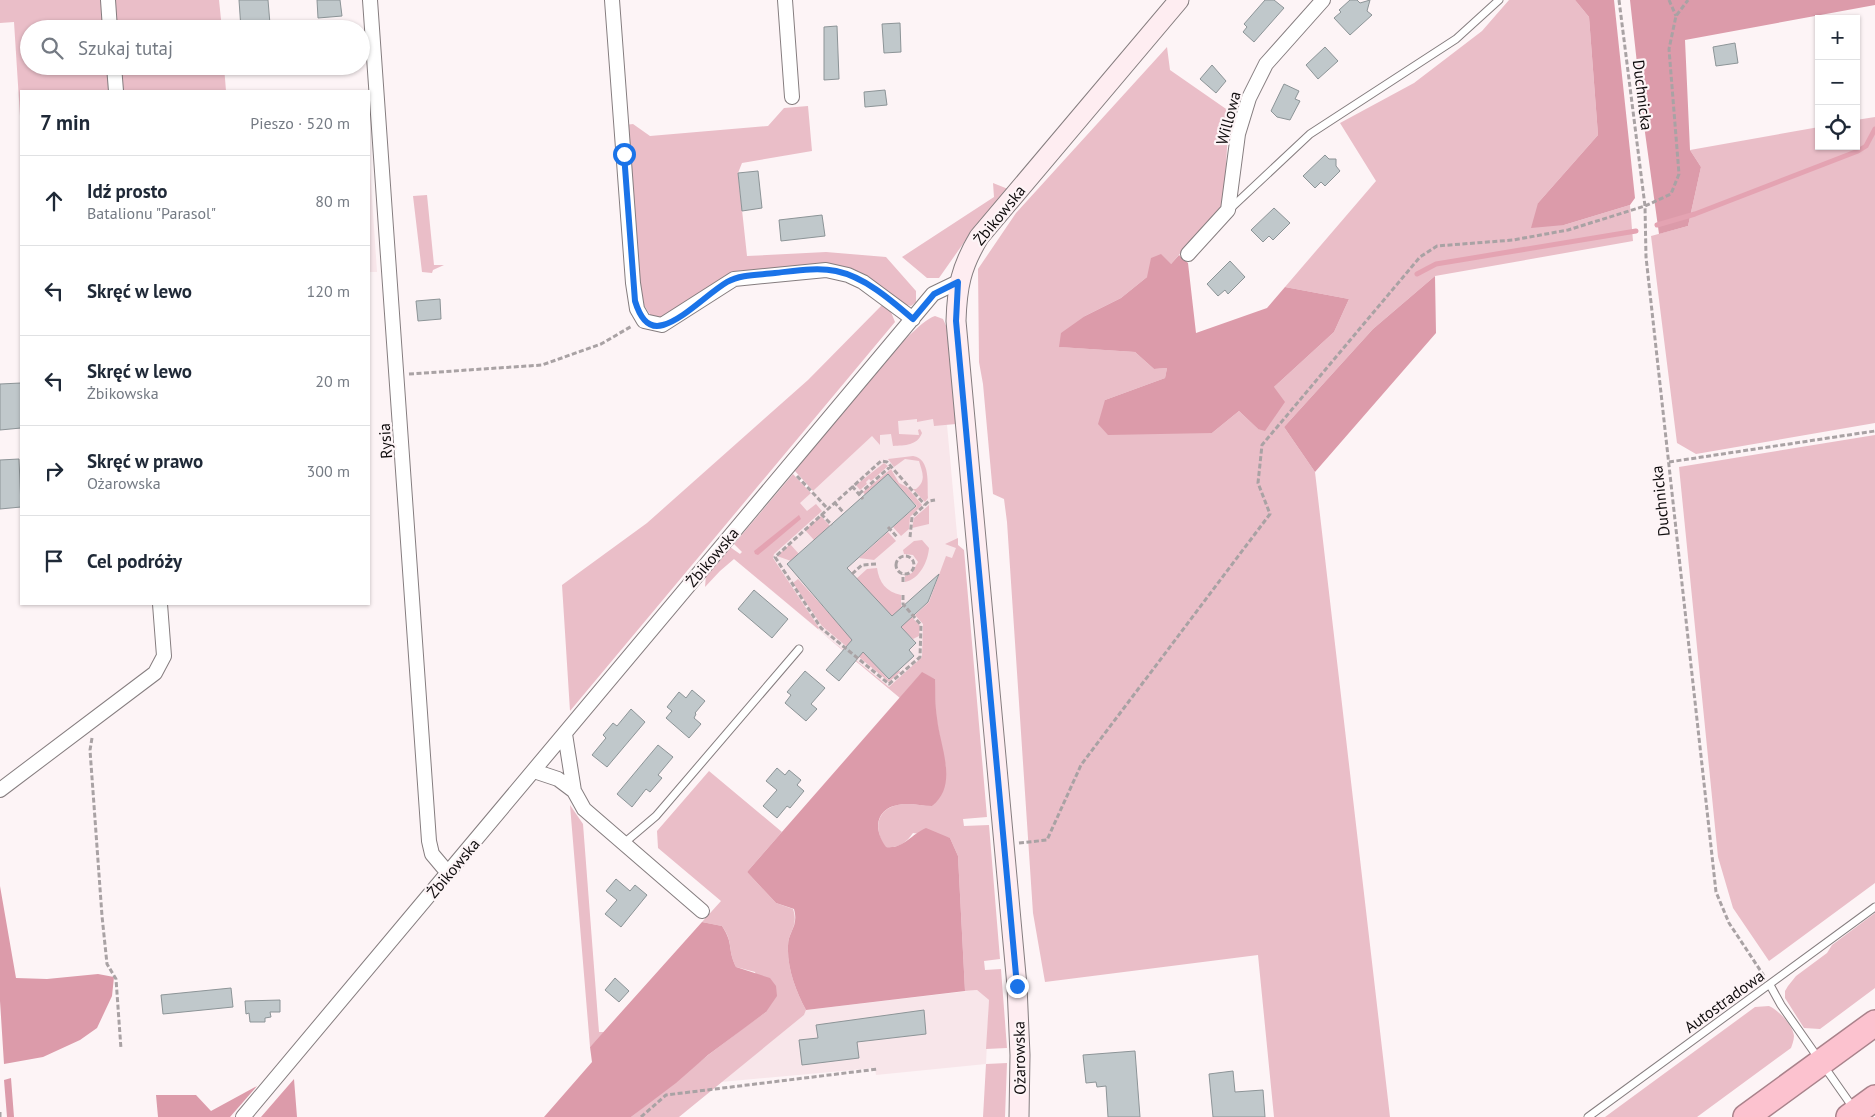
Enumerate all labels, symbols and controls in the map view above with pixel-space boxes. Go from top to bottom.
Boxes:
map controls [1815,15,1860,150]
button: + [1815,15,1860,60]
search box [20,20,370,75]
icon: search [38,34,66,62]
text: Szukaj tutaj [78,36,173,60]
street label: Duchnicka [1629,59,1657,131]
button: − [1815,60,1860,105]
street label: Willowa [1211,89,1245,147]
button: locate [1815,105,1860,150]
text: 7 min [40,109,90,136]
text: Pieszo · 520 m [250,113,350,133]
route start [613,143,636,166]
text: Idź prosto [87,179,167,203]
street label: Żbikowska [969,181,1029,249]
icon: ahead [40,187,68,215]
text: 80 m [315,191,350,211]
text: Batalionu "Parasol" [87,203,216,223]
icon: left [40,277,68,305]
text: Skręć w lewo [87,279,192,303]
text: 120 m [307,281,350,301]
text: Skręć w lewo [87,359,192,383]
icon: left [40,367,68,395]
text: 20 m [315,371,350,391]
text: Żbikowska [87,383,159,403]
street label: Rysia [374,423,396,459]
text: Skręć w prawo [87,449,203,473]
icon: right [40,457,68,485]
text: 300 m [307,461,350,481]
street label: Duchnicka [1646,465,1674,537]
text: Ożarowska [87,473,161,493]
street label: Żbikowska [681,523,743,591]
icon: arrive [40,547,68,575]
text: Cel podróży [87,549,182,573]
street label: Żbikowska [422,834,484,902]
street label: Autostradowa [1680,965,1768,1037]
route end [1006,975,1029,998]
street label: Ożarowska [1008,1021,1030,1095]

